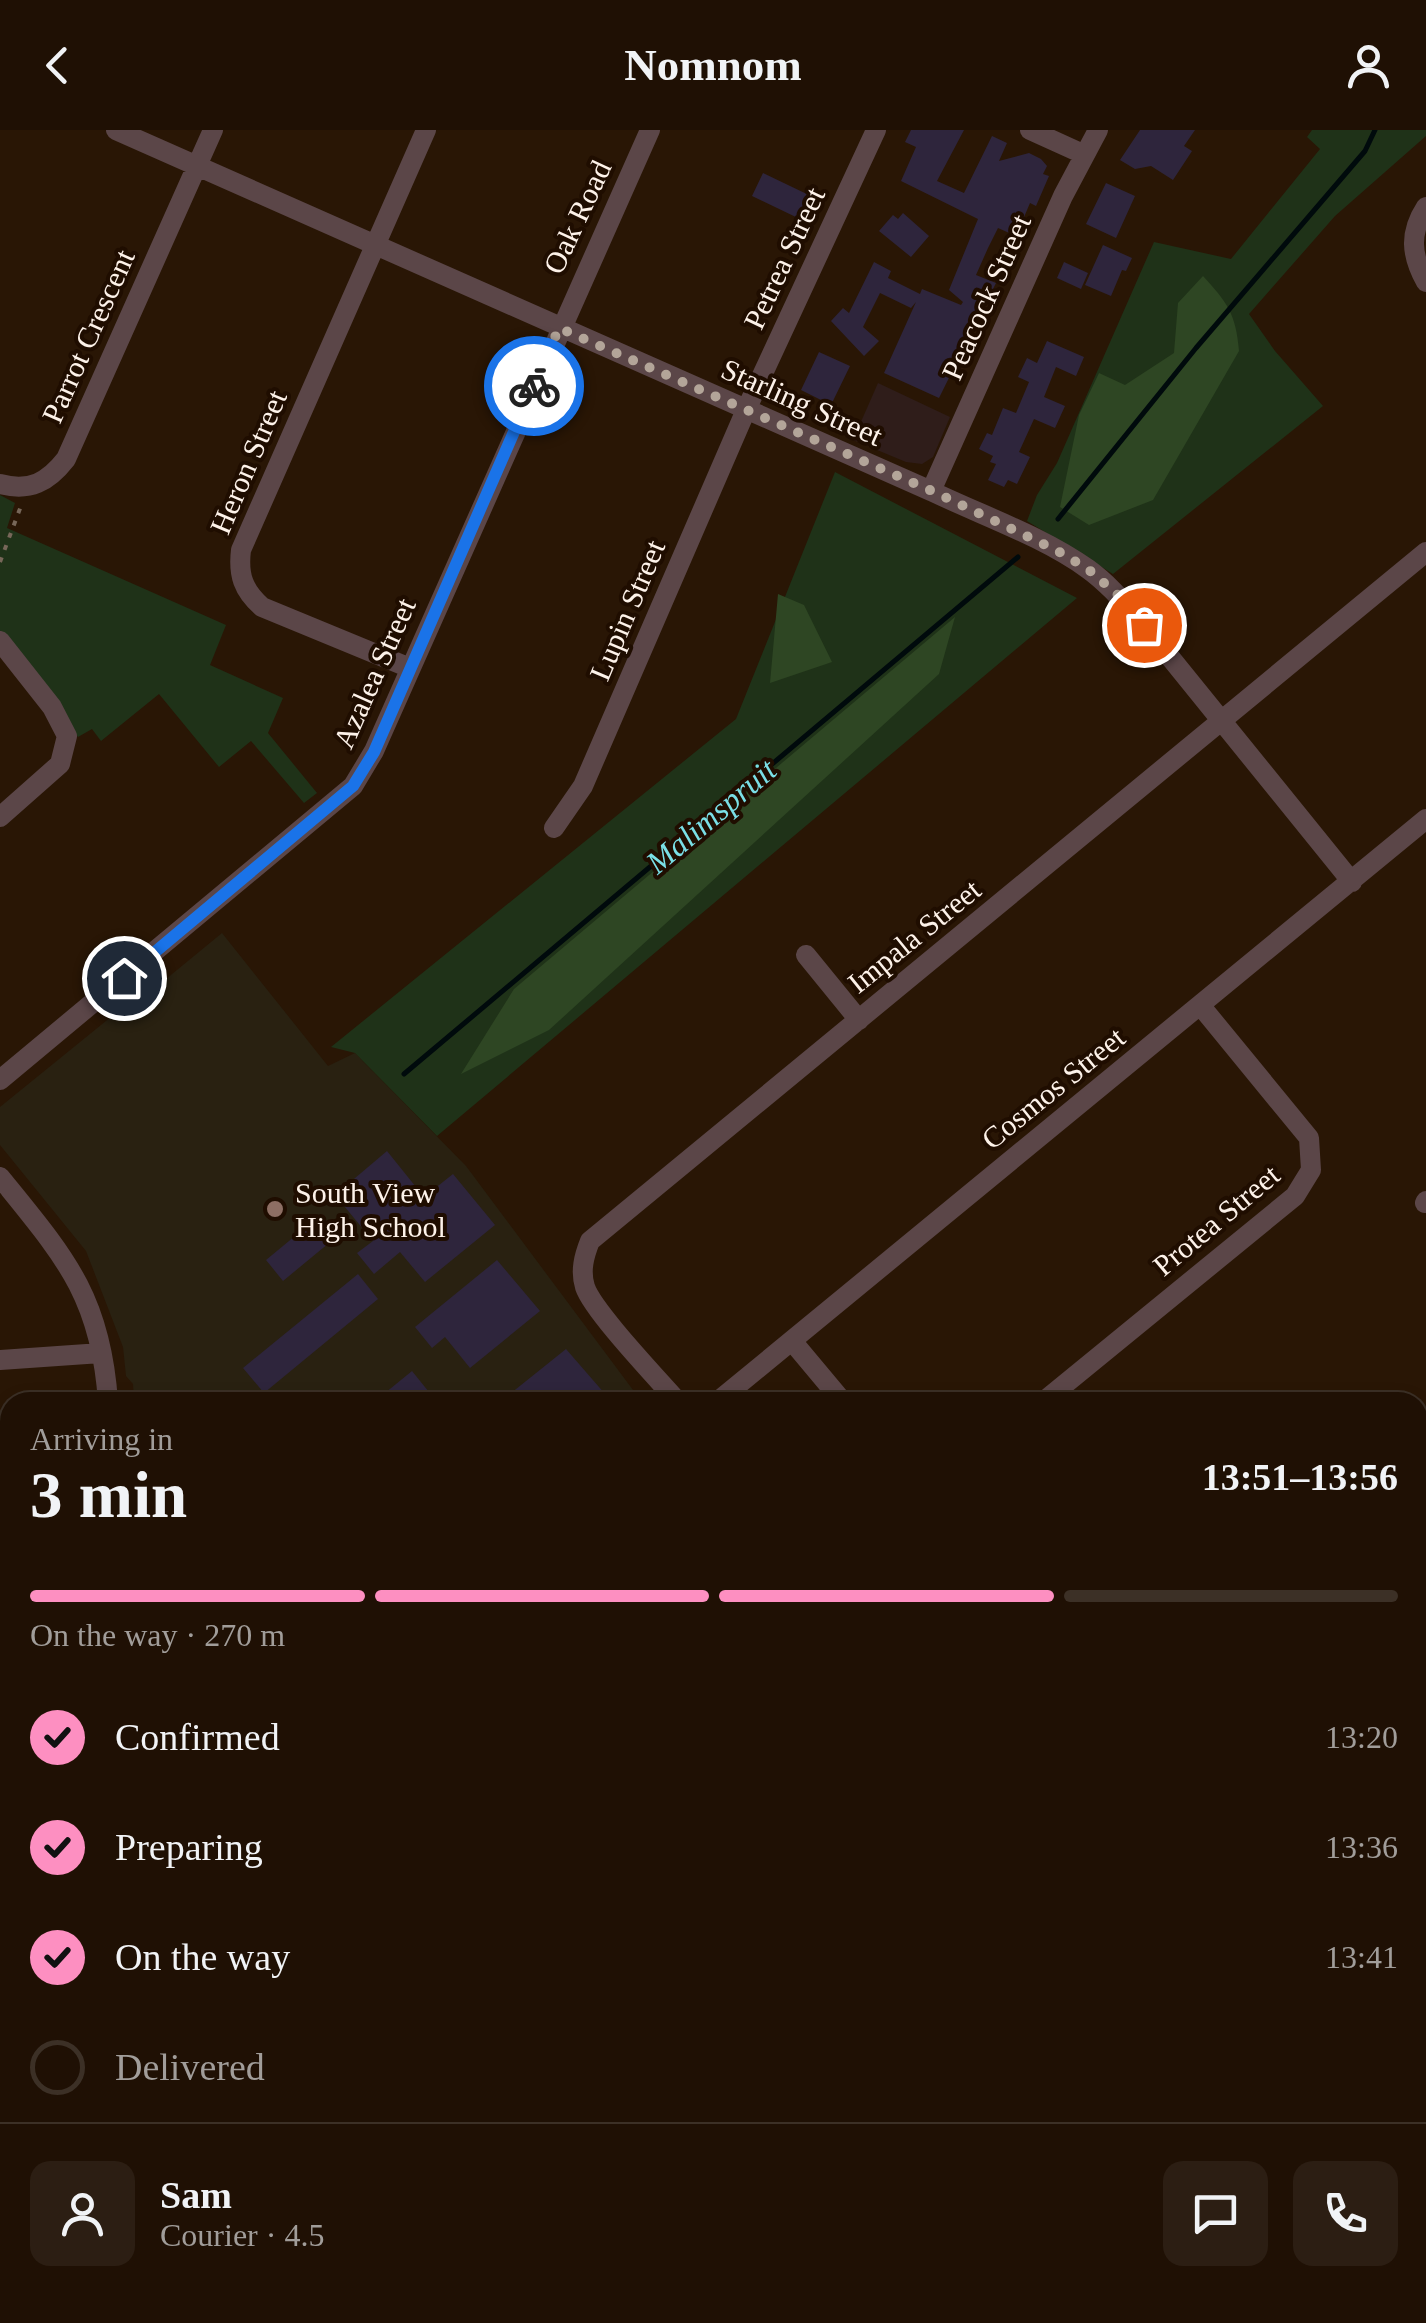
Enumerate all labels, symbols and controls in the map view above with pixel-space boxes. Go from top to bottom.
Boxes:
icon: back [30,38,85,93]
icon: person [1341,38,1396,93]
text: Nomnom [624,40,802,90]
street label: Oak Road [537,155,617,279]
street label: Petrea Street [737,181,831,334]
street label: Peacock Street [935,209,1037,385]
street label: Parrot Crescent [35,244,141,428]
courier [484,336,584,436]
street label: Starling Street [717,352,888,452]
icon: bike [507,359,562,414]
street label: Heron Street [203,385,293,539]
street label: Lupin Street [583,534,672,685]
pin [1102,583,1187,668]
street label: Azalea Street [326,592,422,753]
icon: bag [1117,598,1172,653]
water label: Malimspruit [638,751,784,881]
street label: Impala Street [841,872,987,999]
pin [82,936,167,1021]
icon: home [97,951,152,1006]
street label: Cosmos Street [975,1020,1132,1156]
street label: Protea Street [1146,1157,1286,1282]
place label: South View High School [295,1176,446,1243]
marker: South View High School [264,1198,286,1220]
text: Arriving in [30,1421,173,1457]
text: 13:51–13:56 [1202,1456,1398,1498]
text: 3 min [30,1459,187,1531]
text: On the way · 270 m [30,1617,285,1653]
icon: check [30,1710,85,1765]
text: Confirmed [115,1716,280,1758]
text: 13:20 [1325,1719,1398,1755]
icon: check [30,1820,85,1875]
text: Preparing [115,1826,263,1868]
text: 13:36 [1325,1829,1398,1865]
icon: check [30,1930,85,1985]
text: On the way [115,1936,290,1978]
text: 13:41 [1325,1939,1398,1975]
text: Delivered [115,2046,265,2088]
button: person [30,2161,135,2266]
button: chat [1163,2161,1268,2266]
button: phone [1293,2161,1398,2266]
text: Sam [160,2174,232,2216]
text: Courier · 4.5 [160,2217,324,2253]

